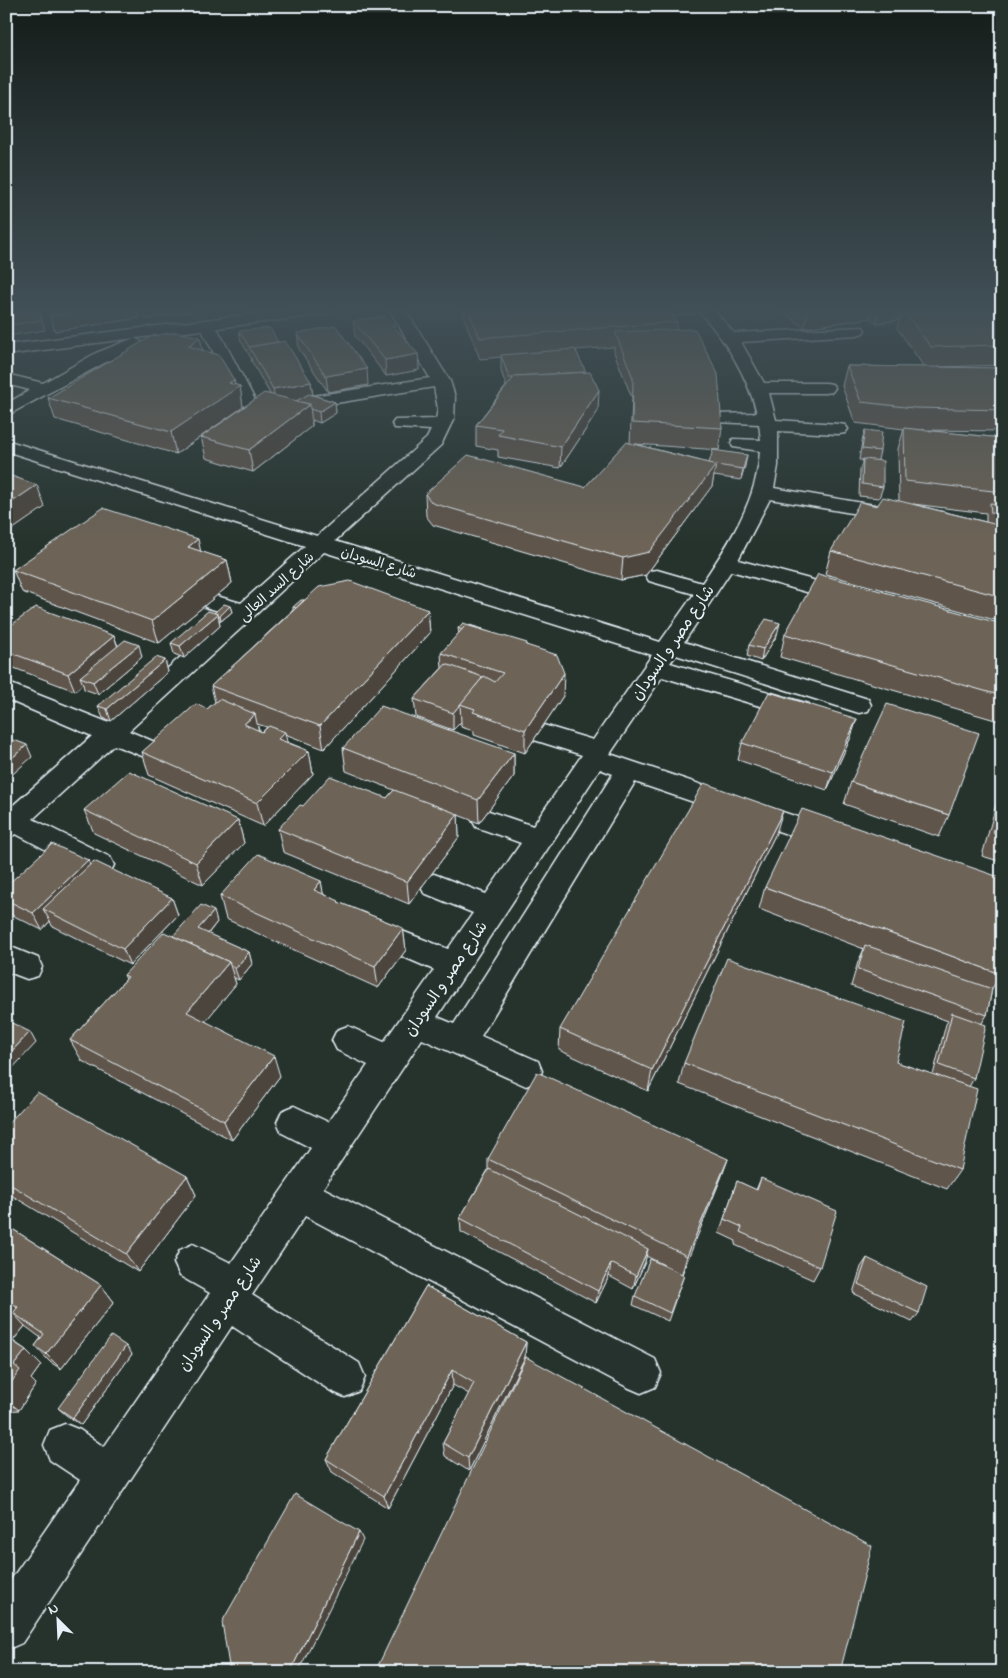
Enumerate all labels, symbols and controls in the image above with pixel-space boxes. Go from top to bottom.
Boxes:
street label: شارع السودان [338,542,419,585]
street label: شارع السد العالى [234,547,320,627]
street label: شارع مصر و السودان [626,581,721,706]
street label: شارع مصر و السودان [399,917,494,1042]
street label: شارع مصر و السودان [173,1252,268,1377]
north arrow [32,1596,82,1646]
text: N [45,1598,62,1621]

